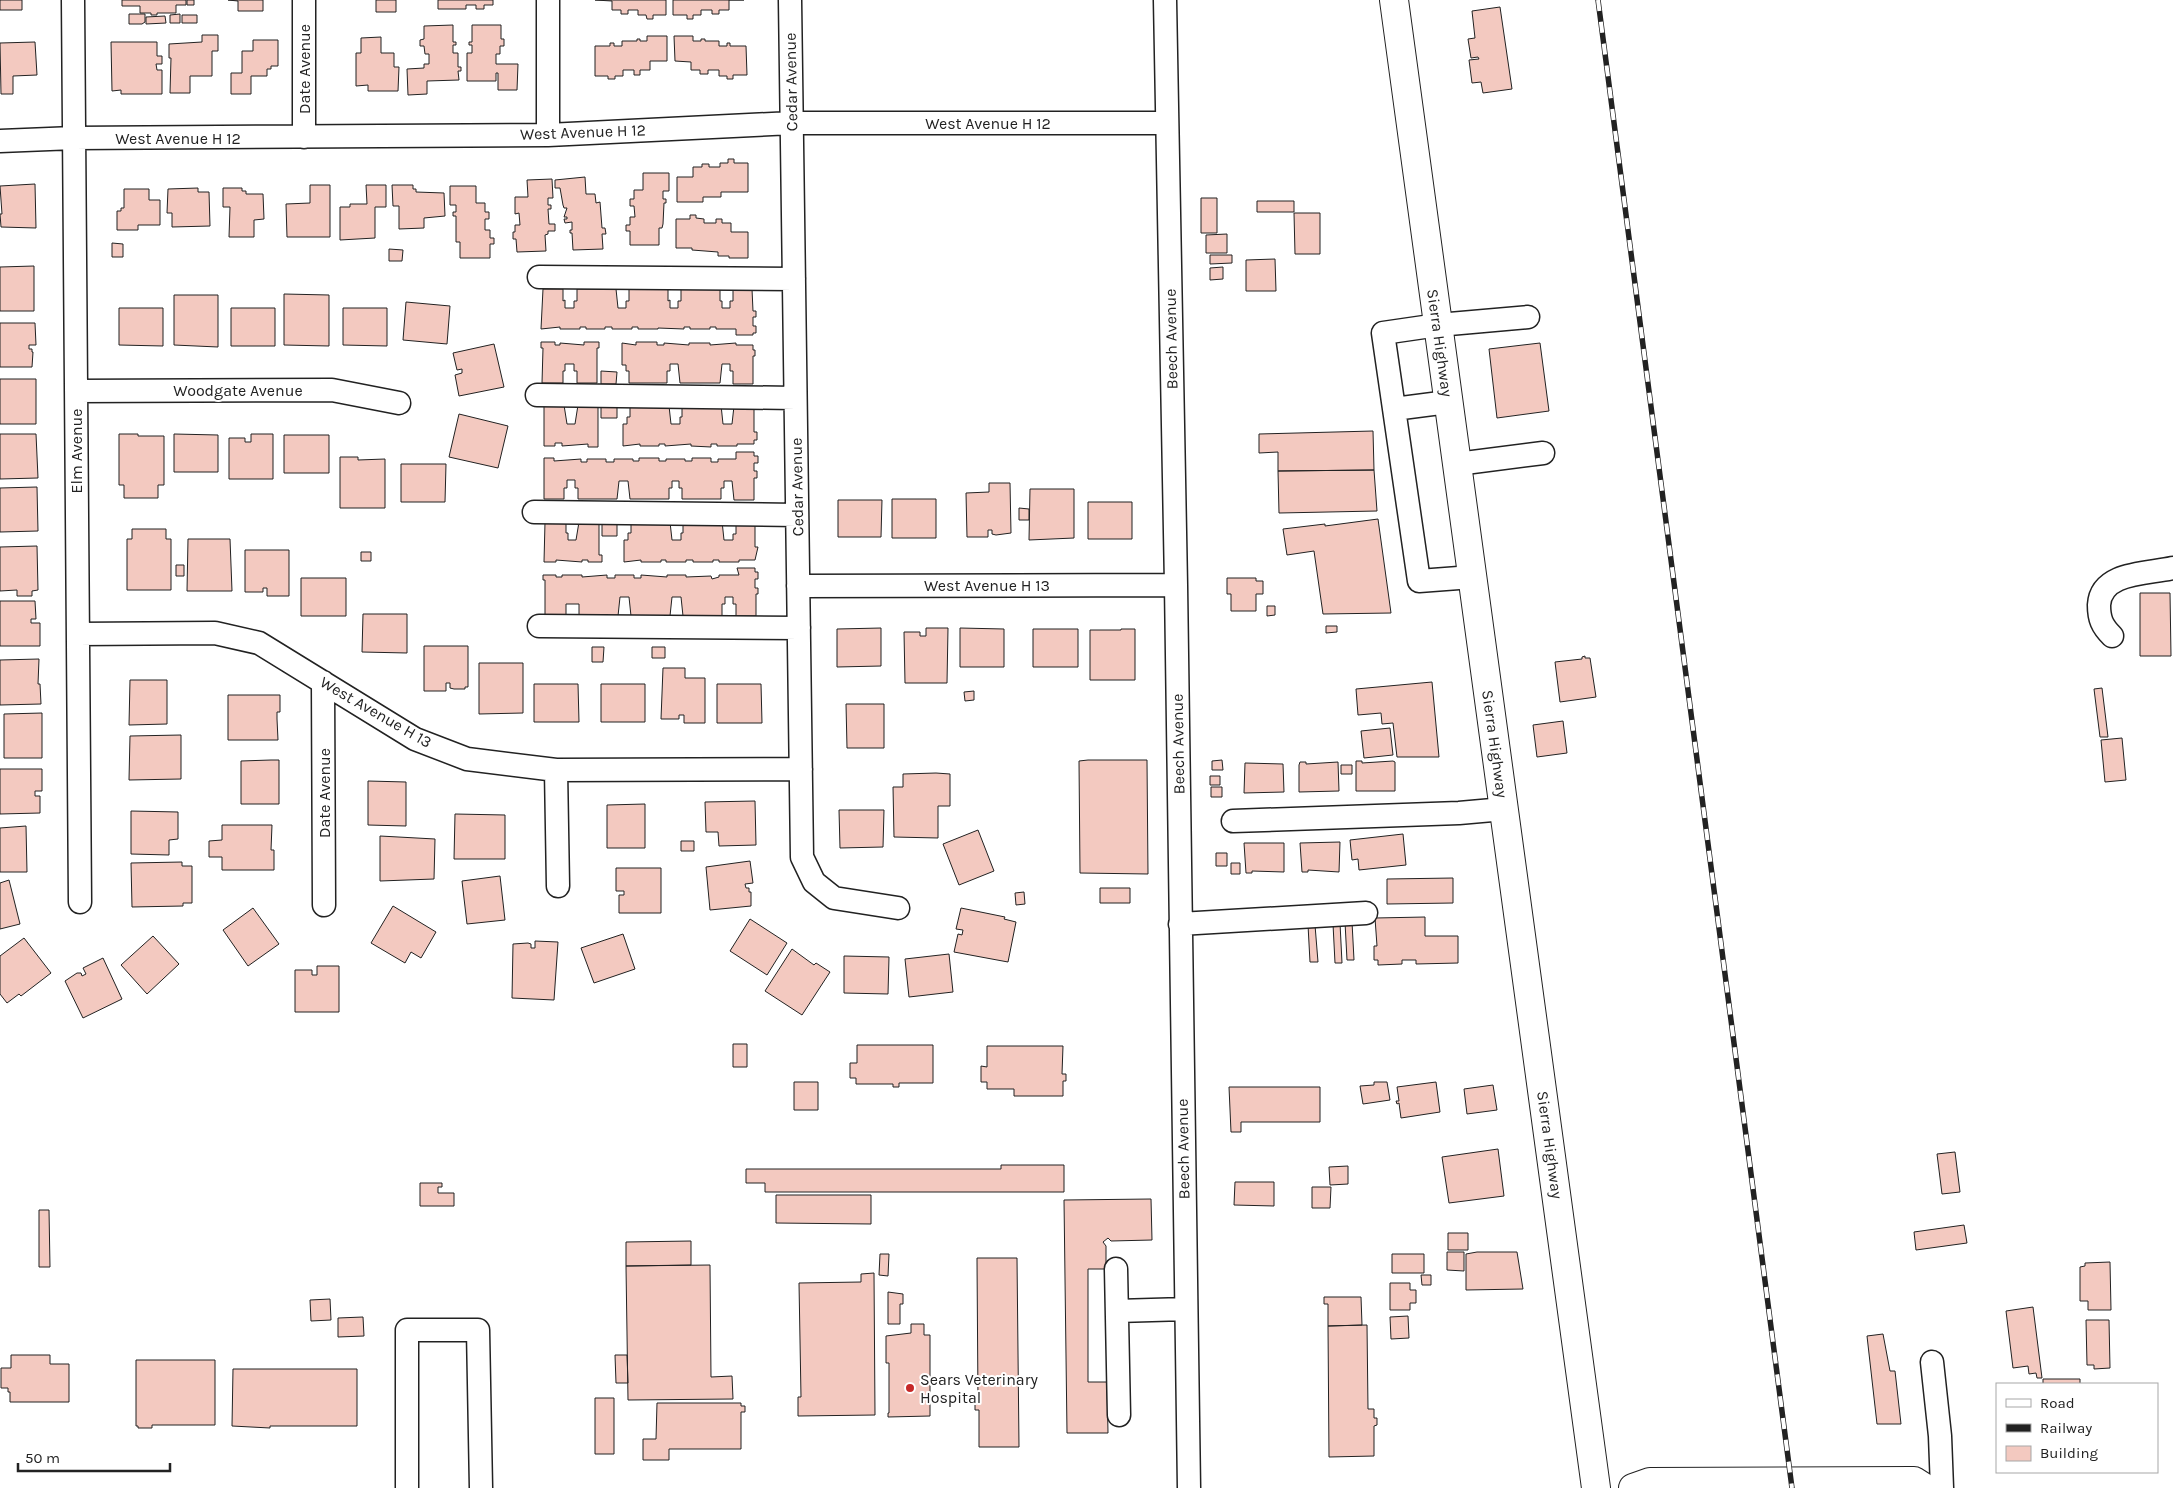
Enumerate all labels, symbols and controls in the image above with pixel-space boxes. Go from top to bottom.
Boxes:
street label: Date Avenue [295,24,314,114]
street label: Cedar Avenue [781,33,801,131]
street label: West Avenue H 12 [925,114,1051,133]
street label: West Avenue H 12 [520,120,646,144]
street label: West Avenue H 12 [115,129,241,148]
street label: Beech Avenue [1161,288,1181,390]
street label: Sierra Highway [1423,288,1457,399]
street label: Woodgate Avenue [173,381,303,400]
street label: Elm Avenue [67,409,86,493]
street label: Cedar Avenue [787,438,807,536]
street label: West Avenue H 13 [924,576,1050,595]
street label: West Avenue H 13 [317,672,435,752]
street label: Sierra Highway [1478,689,1512,800]
street label: Beech Avenue [1168,693,1188,795]
street label: Date Avenue [315,748,334,838]
street label: Sierra Highway [1533,1090,1567,1201]
street label: Beech Avenue [1173,1098,1193,1200]
place label: Sears Veterinary Hospital [920,1370,1038,1407]
marker: Sears Veterinary Hospital [904,1382,916,1394]
legend [1996,1383,2158,1473]
text: Road [2040,1394,2075,1412]
text: Railway [2040,1419,2092,1437]
scale bar [18,1440,170,1472]
text: Building [2040,1444,2098,1462]
text: 50 m [25,1449,60,1467]

